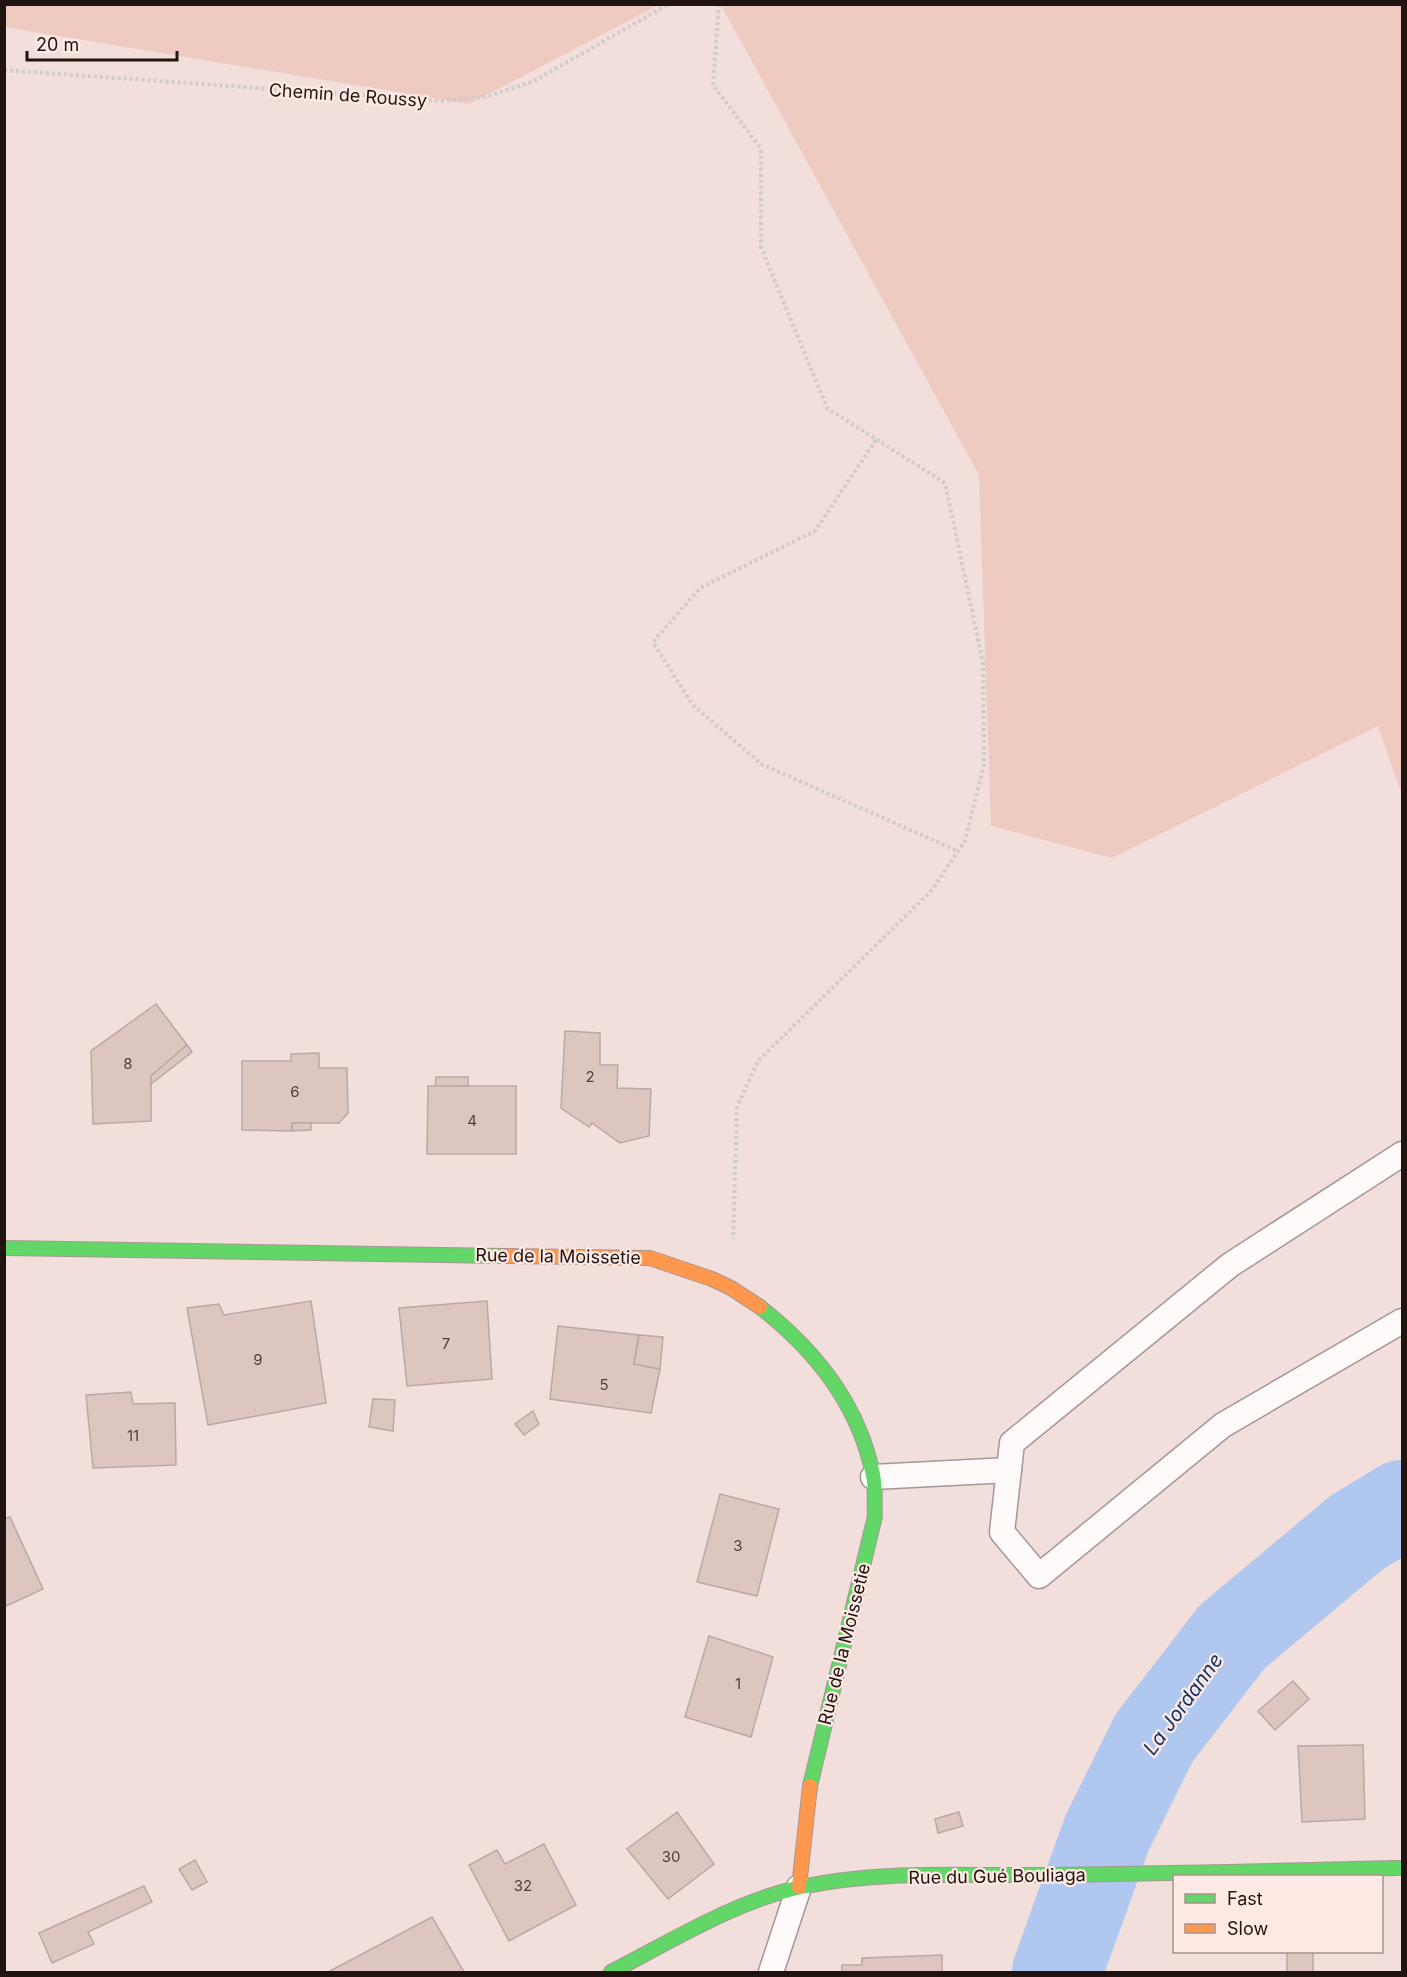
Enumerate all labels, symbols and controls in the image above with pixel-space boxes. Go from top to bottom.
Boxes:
scale bar [27,24,177,62]
text: 20 m [36,34,79,55]
street label: Chemin de Roussy [268,79,428,111]
house number: 8 [123,1054,133,1073]
house number: 2 [585,1067,595,1086]
house number: 6 [290,1082,300,1101]
house number: 4 [467,1111,477,1130]
street label: Rue de la Moissetie [475,1244,641,1268]
house number: 7 [442,1334,450,1353]
house number: 9 [253,1350,263,1369]
house number: 5 [599,1375,609,1394]
house number: 11 [127,1426,139,1445]
house number: 3 [733,1536,743,1555]
street label: Rue de la Moissetie [814,1561,874,1727]
water label: La Jordanne [1138,1649,1228,1759]
house number: 1 [735,1674,741,1693]
house number: 30 [662,1847,680,1866]
street label: Rue du Gué Bouliaga [908,1864,1086,1888]
legend [1173,1875,1383,1953]
house number: 32 [514,1876,532,1895]
text: Fast [1227,1888,1263,1909]
text: Slow [1227,1918,1268,1939]

